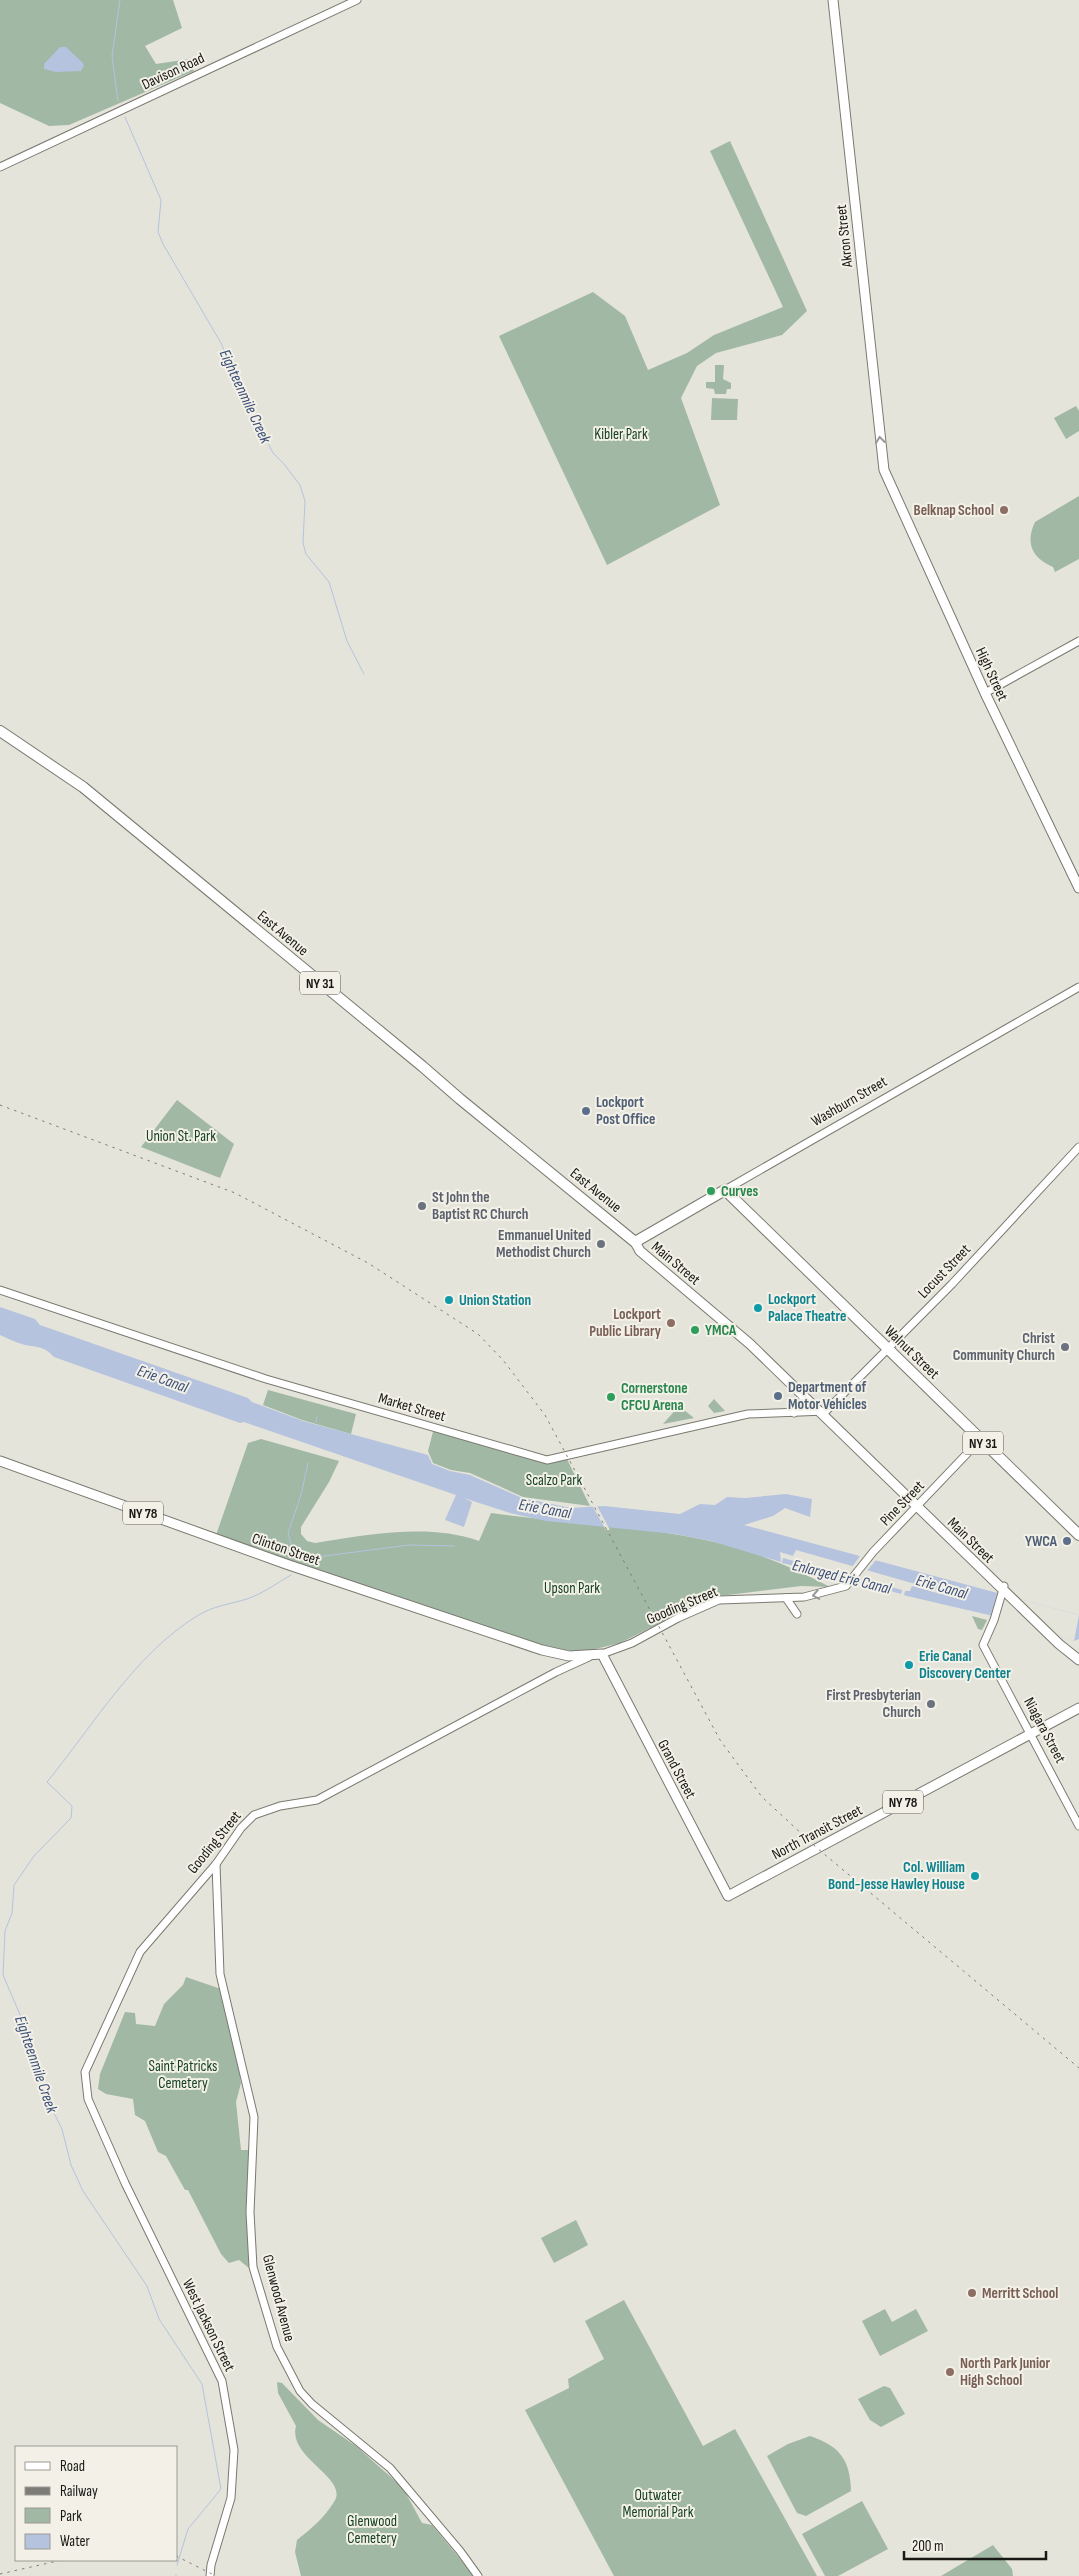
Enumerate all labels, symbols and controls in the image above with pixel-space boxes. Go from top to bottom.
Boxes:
street label: Davison Road [139,49,208,94]
street label: Akron Street [832,203,857,269]
water label: Eighteenmile Creek [215,347,275,448]
park label: Kibler Park [594,425,648,444]
one-way arrow [875,435,886,443]
place label: Belknap School [914,501,994,520]
marker: Belknap School [998,504,1010,516]
street label: High Street [971,644,1012,704]
street label: East Avenue [253,907,312,960]
road number: NY 31 [300,971,340,994]
street label: Washburn Street [808,1072,891,1131]
place label: Lockport Post Office [596,1093,656,1129]
marker: Lockport Post Office [580,1105,592,1117]
park label: Union St. Park [146,1127,216,1146]
street label: East Avenue [566,1164,625,1217]
place label: Curves [721,1182,759,1201]
marker: Curves [705,1185,717,1197]
place label: St John the Baptist RC Church [432,1188,529,1224]
marker: St John the Baptist RC Church [416,1200,428,1212]
place label: Emmanuel United Methodist Church [496,1226,591,1262]
street label: Main Street [647,1237,704,1290]
marker: Emmanuel United Methodist Church [595,1238,607,1250]
street label: Locust Street [914,1240,975,1302]
place label: Lockport Palace Theatre [768,1290,846,1326]
place label: Union Station [459,1291,531,1310]
marker: Union Station [443,1294,455,1306]
marker: Lockport Palace Theatre [752,1302,764,1314]
place label: Lockport Public Library [589,1305,662,1341]
marker: Lockport Public Library [665,1317,677,1329]
place label: YMCA [705,1321,737,1340]
street label: Walnut Street [880,1321,943,1384]
marker: YMCA [689,1324,701,1336]
place label: Christ Community Church [953,1329,1055,1365]
marker: Christ Community Church [1059,1341,1071,1353]
water label: Erie Canal [134,1361,191,1398]
place label: Department of Motor Vehicles [788,1378,867,1414]
place label: Cornerstone CFCU Arena [621,1379,688,1415]
street label: Market Street [376,1389,448,1426]
marker: Department of Motor Vehicles [772,1390,784,1402]
marker: Cornerstone CFCU Arena [605,1391,617,1403]
road number: NY 31 [963,1432,1003,1455]
park label: Scalzo Park [526,1471,583,1490]
street label: Pine Street [876,1476,929,1530]
water label: Erie Canal [517,1496,573,1524]
road number: NY 78 [123,1502,163,1525]
street label: Main Street [943,1513,998,1568]
street label: Clinton Street [249,1529,323,1570]
place label: YWCA [1025,1532,1058,1551]
marker: YWCA [1061,1535,1073,1547]
water label: Enlarged Erie Canal [790,1556,894,1599]
water label: Erie Canal [914,1571,971,1604]
park label: Upson Park [544,1579,600,1598]
street label: Gooding Street [644,1582,721,1629]
one-way arrow [812,1589,821,1599]
place label: Erie Canal Discovery Center [919,1647,1011,1683]
marker: Erie Canal Discovery Center [903,1659,915,1671]
place label: First Presbyterian Church [826,1686,921,1722]
street label: Niagara Street [1019,1694,1070,1767]
marker: First Presbyterian Church [925,1698,937,1710]
street label: Grand Street [653,1736,700,1802]
road number: NY 78 [883,1790,923,1814]
street label: North Transit Street [769,1800,866,1864]
street label: Gooding Street [183,1807,246,1878]
place label: Col. William Bond-Jesse Hawley House [828,1858,965,1894]
marker: Col. William Bond-Jesse Hawley House [969,1870,981,1882]
water label: Eighteenmile Creek [10,2013,61,2116]
park label: Saint Patricks Cemetery [149,2057,217,2093]
street label: Glenwood Avenue [258,2253,299,2344]
street label: West Jackson Street [178,2276,239,2375]
place label: Merritt School [982,2284,1058,2303]
marker: Merritt School [966,2287,978,2299]
place label: North Park Junior High School [960,2354,1051,2390]
marker: North Park Junior High School [944,2366,956,2378]
legend [15,2446,178,2561]
text: Road [60,2457,85,2476]
text: Railway [60,2482,98,2501]
park label: Outwater Memorial Park [623,2486,694,2522]
text: Park [60,2507,82,2526]
park label: Glenwood Cemetery [347,2512,397,2548]
scale bar [904,2528,1046,2560]
text: Water [60,2532,91,2551]
text: 200 m [912,2537,944,2556]

